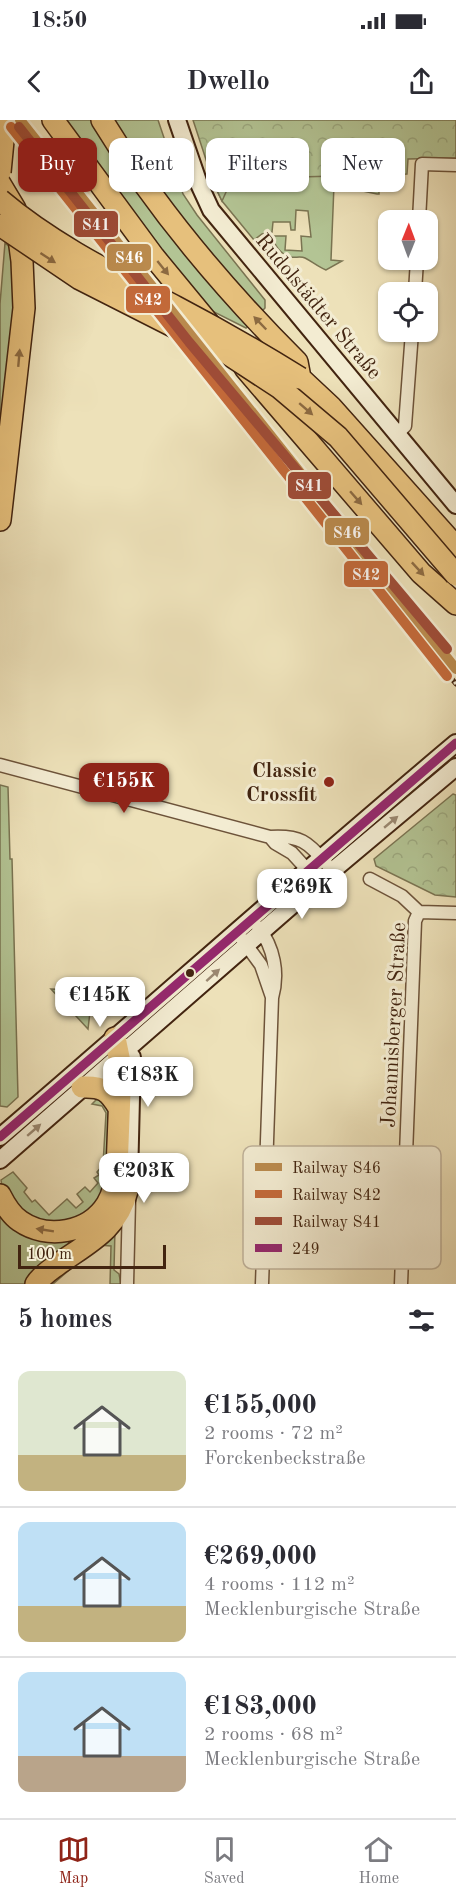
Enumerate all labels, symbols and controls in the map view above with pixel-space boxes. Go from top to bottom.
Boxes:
text: 18:50 [30,10,87,32]
icon: back [18,65,51,98]
icon: share [405,65,438,98]
text: Dwello [186,68,270,95]
chip: Buy [18,138,97,192]
chip: Rent [109,138,194,192]
chip: Filters [206,138,309,192]
chip: New [321,138,405,192]
line badge: S41 [73,210,119,238]
north arrow [378,210,438,270]
map controls [378,210,438,342]
text: S41 [82,218,110,234]
street label: Rudolstädter Straße [251,230,385,384]
line badge: S46 [106,243,152,272]
text: S46 [115,251,143,267]
one-way arrow [40,253,56,264]
one-way arrow [157,260,170,276]
button: locate [378,282,438,342]
line badge: S42 [125,285,171,314]
text: S42 [134,293,162,309]
one-way arrow [254,316,268,330]
one-way arrow [14,348,24,367]
one-way arrow [298,402,313,415]
line badge: S41 [287,471,332,500]
text: S41 [295,479,323,495]
one-way arrow [349,490,362,506]
line badge: S46 [324,517,370,546]
text: S46 [333,526,361,542]
line badge: S42 [343,560,389,588]
one-way arrow [411,562,425,577]
text: S42 [352,568,380,584]
place label: Classic Crossfit [246,761,317,806]
pin: €155K [82,763,166,814]
text: €155K [93,772,155,792]
marker: Classic Crossfit [322,775,336,789]
one-way arrow [383,816,398,829]
pin: €269K [260,869,344,920]
text: €269K [271,878,333,898]
street label: Johannisberger Straße [379,922,410,1128]
unlabelled marker [184,967,196,979]
one-way arrow [205,969,220,982]
pin: €145K [58,977,142,1028]
text: €145K [69,986,131,1006]
pin: €183K [106,1057,190,1108]
text: €183K [117,1066,179,1086]
one-way arrow [26,1124,41,1137]
legend [243,1146,441,1269]
pin: €203K [102,1153,186,1204]
text: Railway S46 [292,1161,381,1177]
text: €203K [113,1162,175,1182]
text: Railway S42 [292,1188,381,1204]
text: Railway S41 [292,1215,381,1231]
one-way arrow [36,1226,55,1235]
scale bar [18,1242,166,1270]
text: 249 [292,1242,320,1258]
text: 100 m [27,1247,72,1263]
icon: filters [405,1304,438,1337]
text: 5 homes [18,1307,112,1333]
text: €155,000 [204,1393,317,1419]
icon: home [66,1395,138,1467]
text: 2 rooms · 72 m² [204,1424,343,1444]
text: Forckenbeckstraße [204,1449,365,1469]
text: €269,000 [204,1544,317,1570]
icon: home [66,1546,138,1618]
text: 4 rooms · 112 m² [204,1575,354,1595]
text: Mecklenburgische Straße [204,1600,420,1620]
text: €183,000 [204,1694,317,1720]
icon: home [66,1696,138,1768]
text: 2 rooms · 68 m² [204,1725,343,1745]
text: Mecklenburgische Straße [204,1750,420,1770]
tab: Map [57,1833,90,1889]
tab: Saved [204,1833,245,1889]
tab: Home [358,1833,399,1889]

